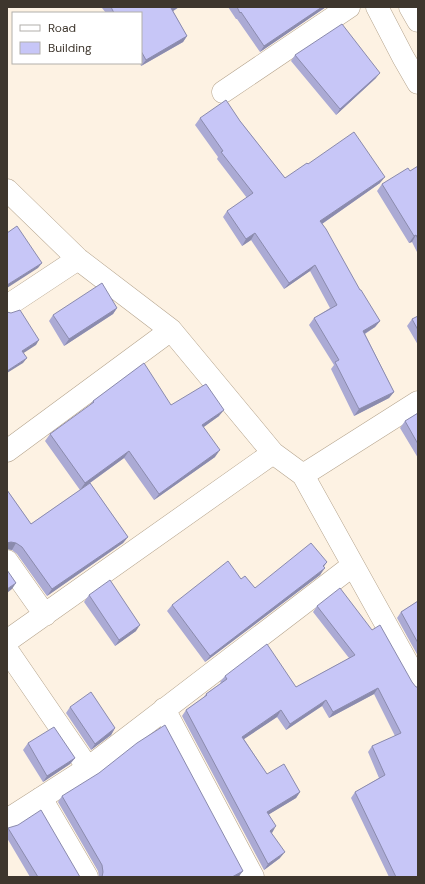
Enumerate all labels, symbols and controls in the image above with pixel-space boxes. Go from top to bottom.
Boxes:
legend [12,12,142,64]
text: Road [48,20,76,36]
text: Building [48,40,92,56]

